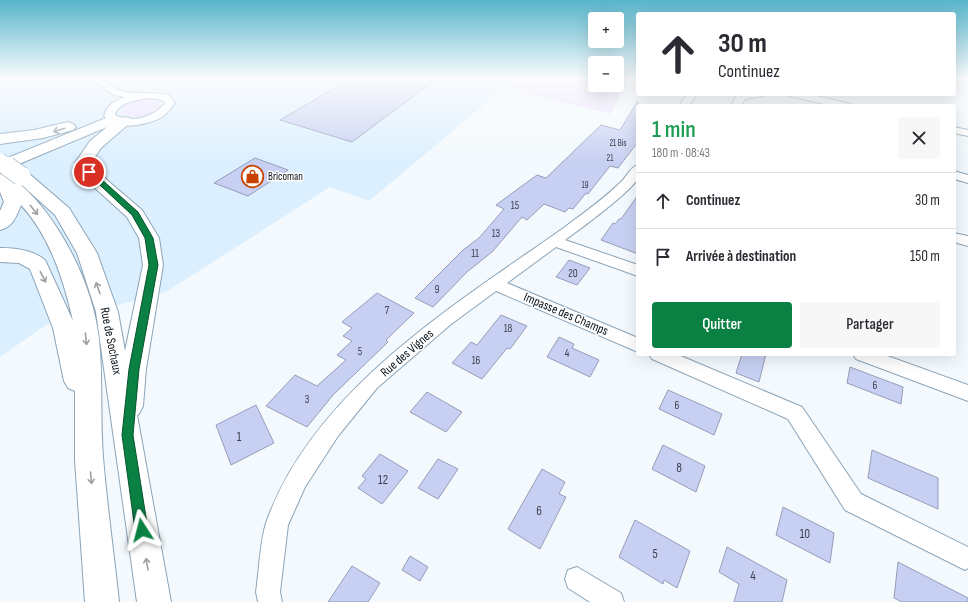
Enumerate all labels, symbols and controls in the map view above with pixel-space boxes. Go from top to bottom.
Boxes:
map controls [588,12,624,92]
button: + [588,12,624,48]
text: 30 m [718,27,767,60]
icon: ahead [652,28,704,80]
button: − [588,56,624,92]
text: Continuez [718,61,780,82]
text: 1 min [652,115,696,144]
button: close [898,117,940,159]
one-way arrow [53,127,66,134]
house number: 21 Bis [609,138,627,149]
text: 180 m · 08:43 [652,145,710,161]
house number: 21 [607,153,614,164]
pin [72,155,106,189]
icon: arrive [78,161,100,183]
shop icon: Bricoman [239,163,265,189]
place label: Bricoman [268,170,303,183]
house number: 19 [581,180,589,191]
icon: ahead [652,190,674,212]
text: Continuez [686,191,740,210]
text: 30 m [915,191,940,210]
house number: 15 [511,199,519,212]
one-way arrow [29,204,38,215]
house number: 13 [492,227,501,240]
icon: arrive [652,246,674,268]
house number: 11 [471,247,479,260]
text: Arrivée à destination [686,247,796,266]
text: 150 m [910,247,940,266]
house number: 20 [568,267,578,280]
one-way arrow [40,270,48,282]
one-way arrow [94,282,102,294]
house number: 9 [435,283,440,296]
street label: Impasse des Champs [521,289,611,339]
button: Quitter [652,302,792,348]
button: Partager [800,302,940,348]
house number: 7 [385,304,390,317]
street label: Rue de Sochaux [97,306,125,376]
house number: 18 [504,322,513,335]
street label: Rue des Vignes [377,325,437,380]
one-way arrow [83,332,90,345]
house number: 5 [358,345,362,358]
house number: 4 [565,347,570,360]
house number: 16 [472,354,481,367]
house number: 6 [873,379,878,392]
house number: 3 [305,393,310,406]
house number: 6 [675,399,680,412]
house number: 1 [237,429,242,445]
house number: 8 [676,460,682,476]
one-way arrow [88,471,95,484]
house number: 12 [378,472,388,488]
house number: 6 [536,503,542,519]
position arrow [121,509,163,551]
house number: 10 [800,526,810,542]
house number: 5 [652,546,658,562]
one-way arrow [143,558,151,571]
house number: 4 [750,568,756,584]

